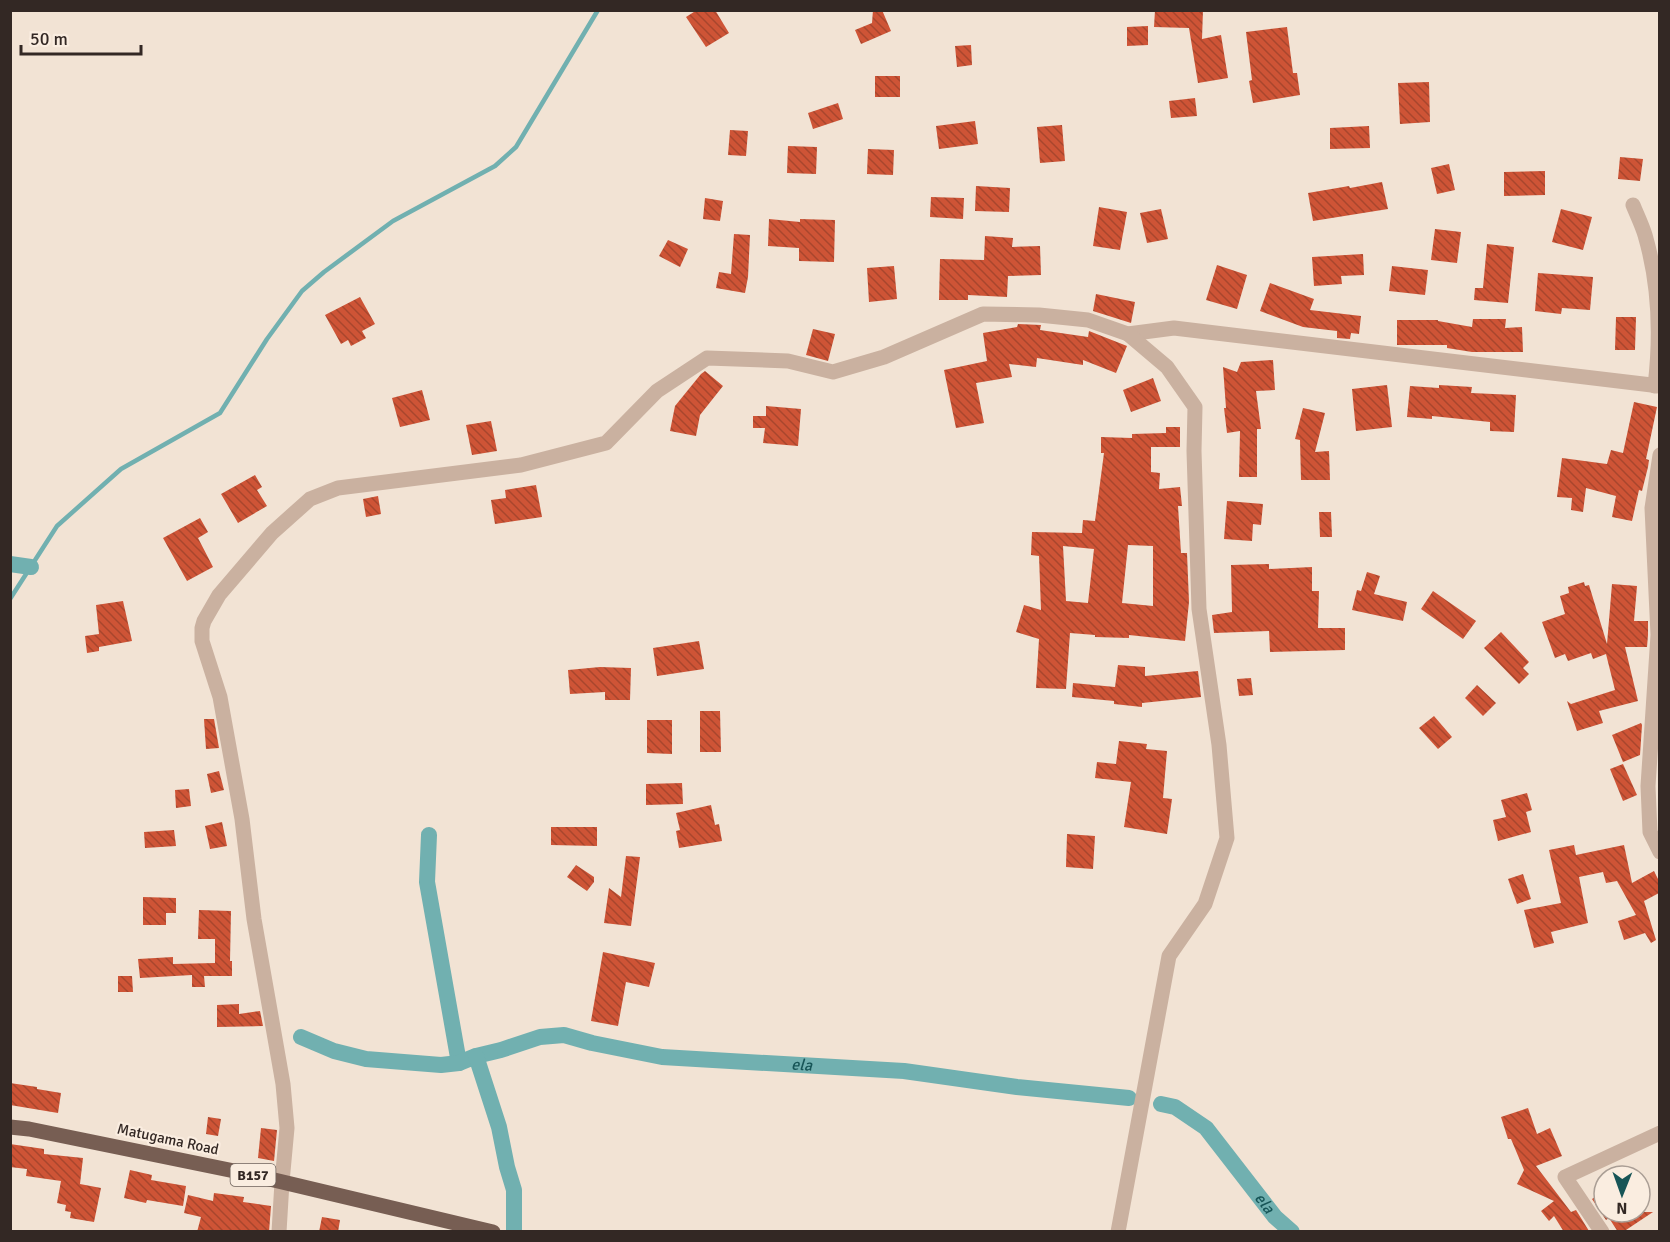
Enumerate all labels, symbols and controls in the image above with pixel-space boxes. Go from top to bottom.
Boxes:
scale bar [21,18,141,56]
text: 50 m [30,28,68,50]
water label: ela [791,1055,814,1076]
street label: Matugama Road [116,1119,221,1159]
road number: B157 [230,1164,276,1186]
north arrow [1592,1164,1652,1224]
water label: ela [1250,1189,1279,1218]
text: N [1616,1198,1627,1218]

